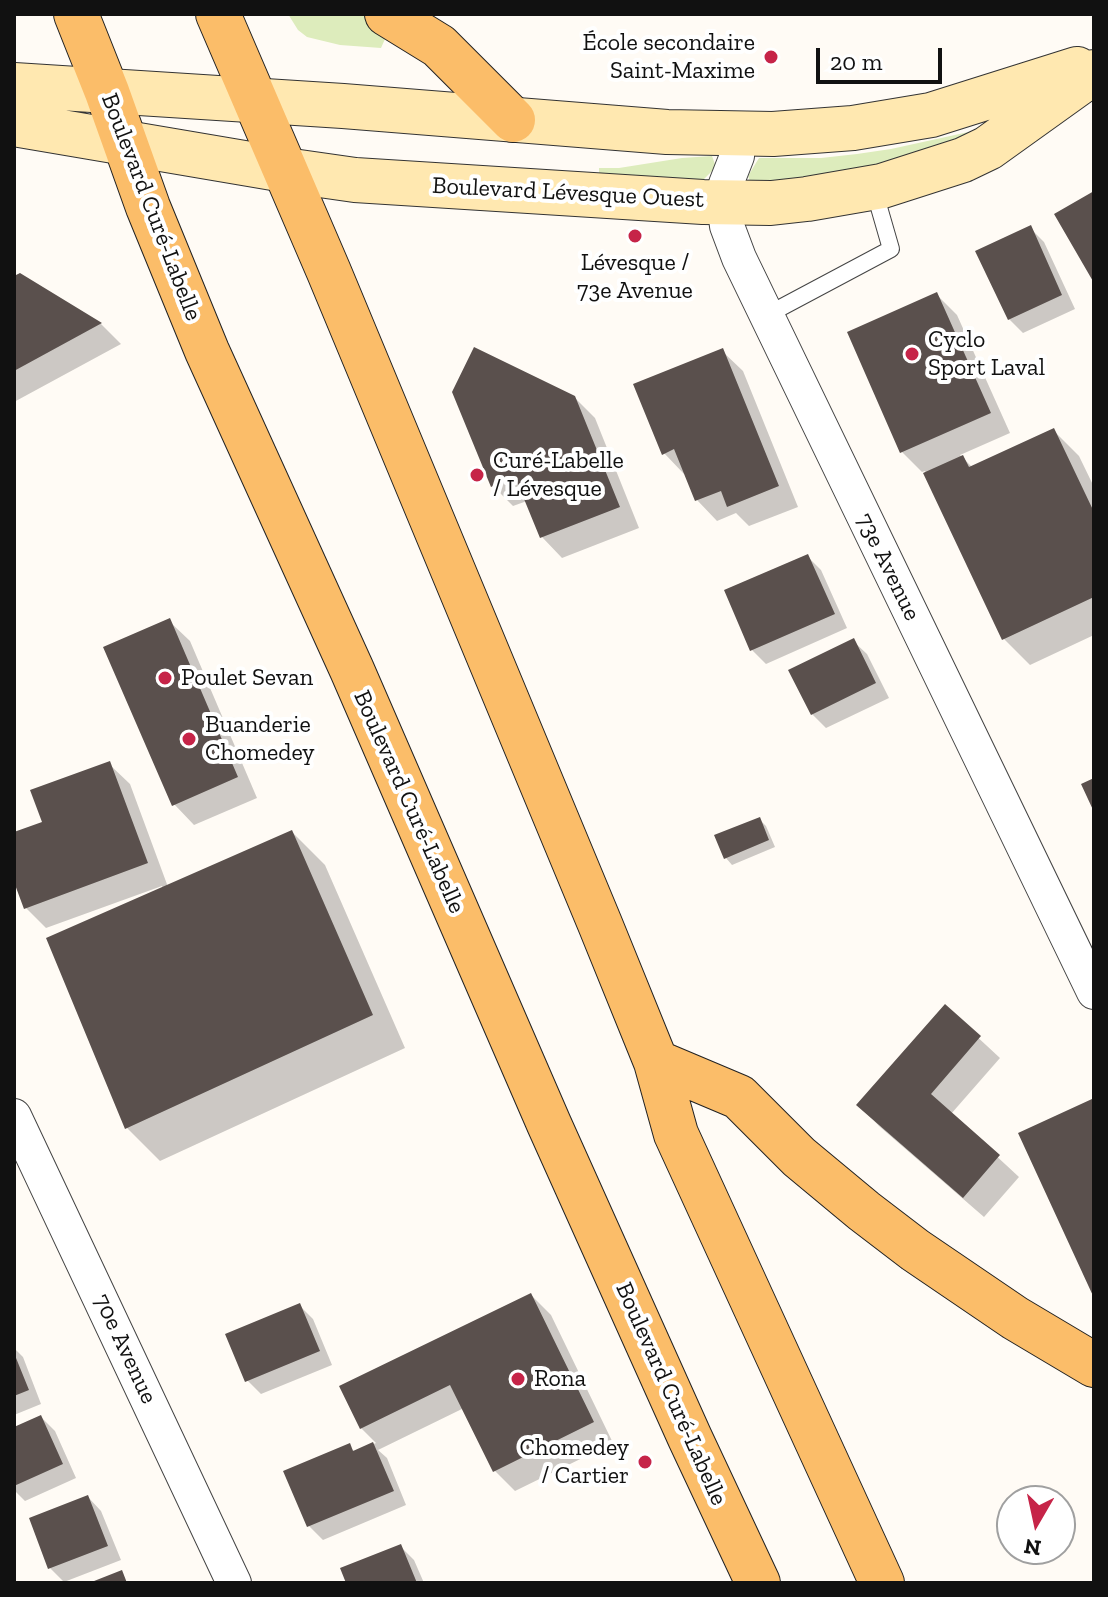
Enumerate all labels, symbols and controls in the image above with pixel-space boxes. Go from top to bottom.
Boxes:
place label: École secondaire Saint-Maxime [583,29,755,85]
scale bar [820,32,946,82]
text: 20 m [830,47,882,76]
marker: École secondaire Saint-Maxime [762,48,780,66]
street label: Boulevard Curé-Labelle [94,89,208,325]
street label: Boulevard Lévesque Ouest [431,171,705,215]
marker: Lévesque / 73e Avenue [626,227,644,245]
place label: Lévesque / 73e Avenue [577,249,693,305]
place label: Cyclo Sport Laval [928,326,1045,382]
marker: Cyclo Sport Laval [903,345,921,363]
place label: Curé-Labelle / Lévesque [493,447,624,503]
marker: Curé-Labelle / Lévesque [468,466,486,484]
street label: 73e Avenue [850,509,926,625]
place label: Poulet Sevan [181,664,313,692]
marker: Poulet Sevan [156,669,174,687]
street label: Boulevard Curé-Labelle [347,686,471,918]
place label: Buanderie Chomedey [205,711,315,767]
marker: Buanderie Chomedey [180,730,198,748]
street label: Boulevard Curé-Labelle [609,1278,733,1510]
street label: 70e Avenue [87,1289,163,1409]
place label: Rona [534,1365,586,1393]
marker: Rona [509,1370,527,1388]
place label: Chomedey / Cartier [519,1434,629,1490]
marker: Chomedey / Cartier [636,1453,654,1471]
north arrow [996,1485,1076,1565]
text: N [1022,1533,1043,1562]

